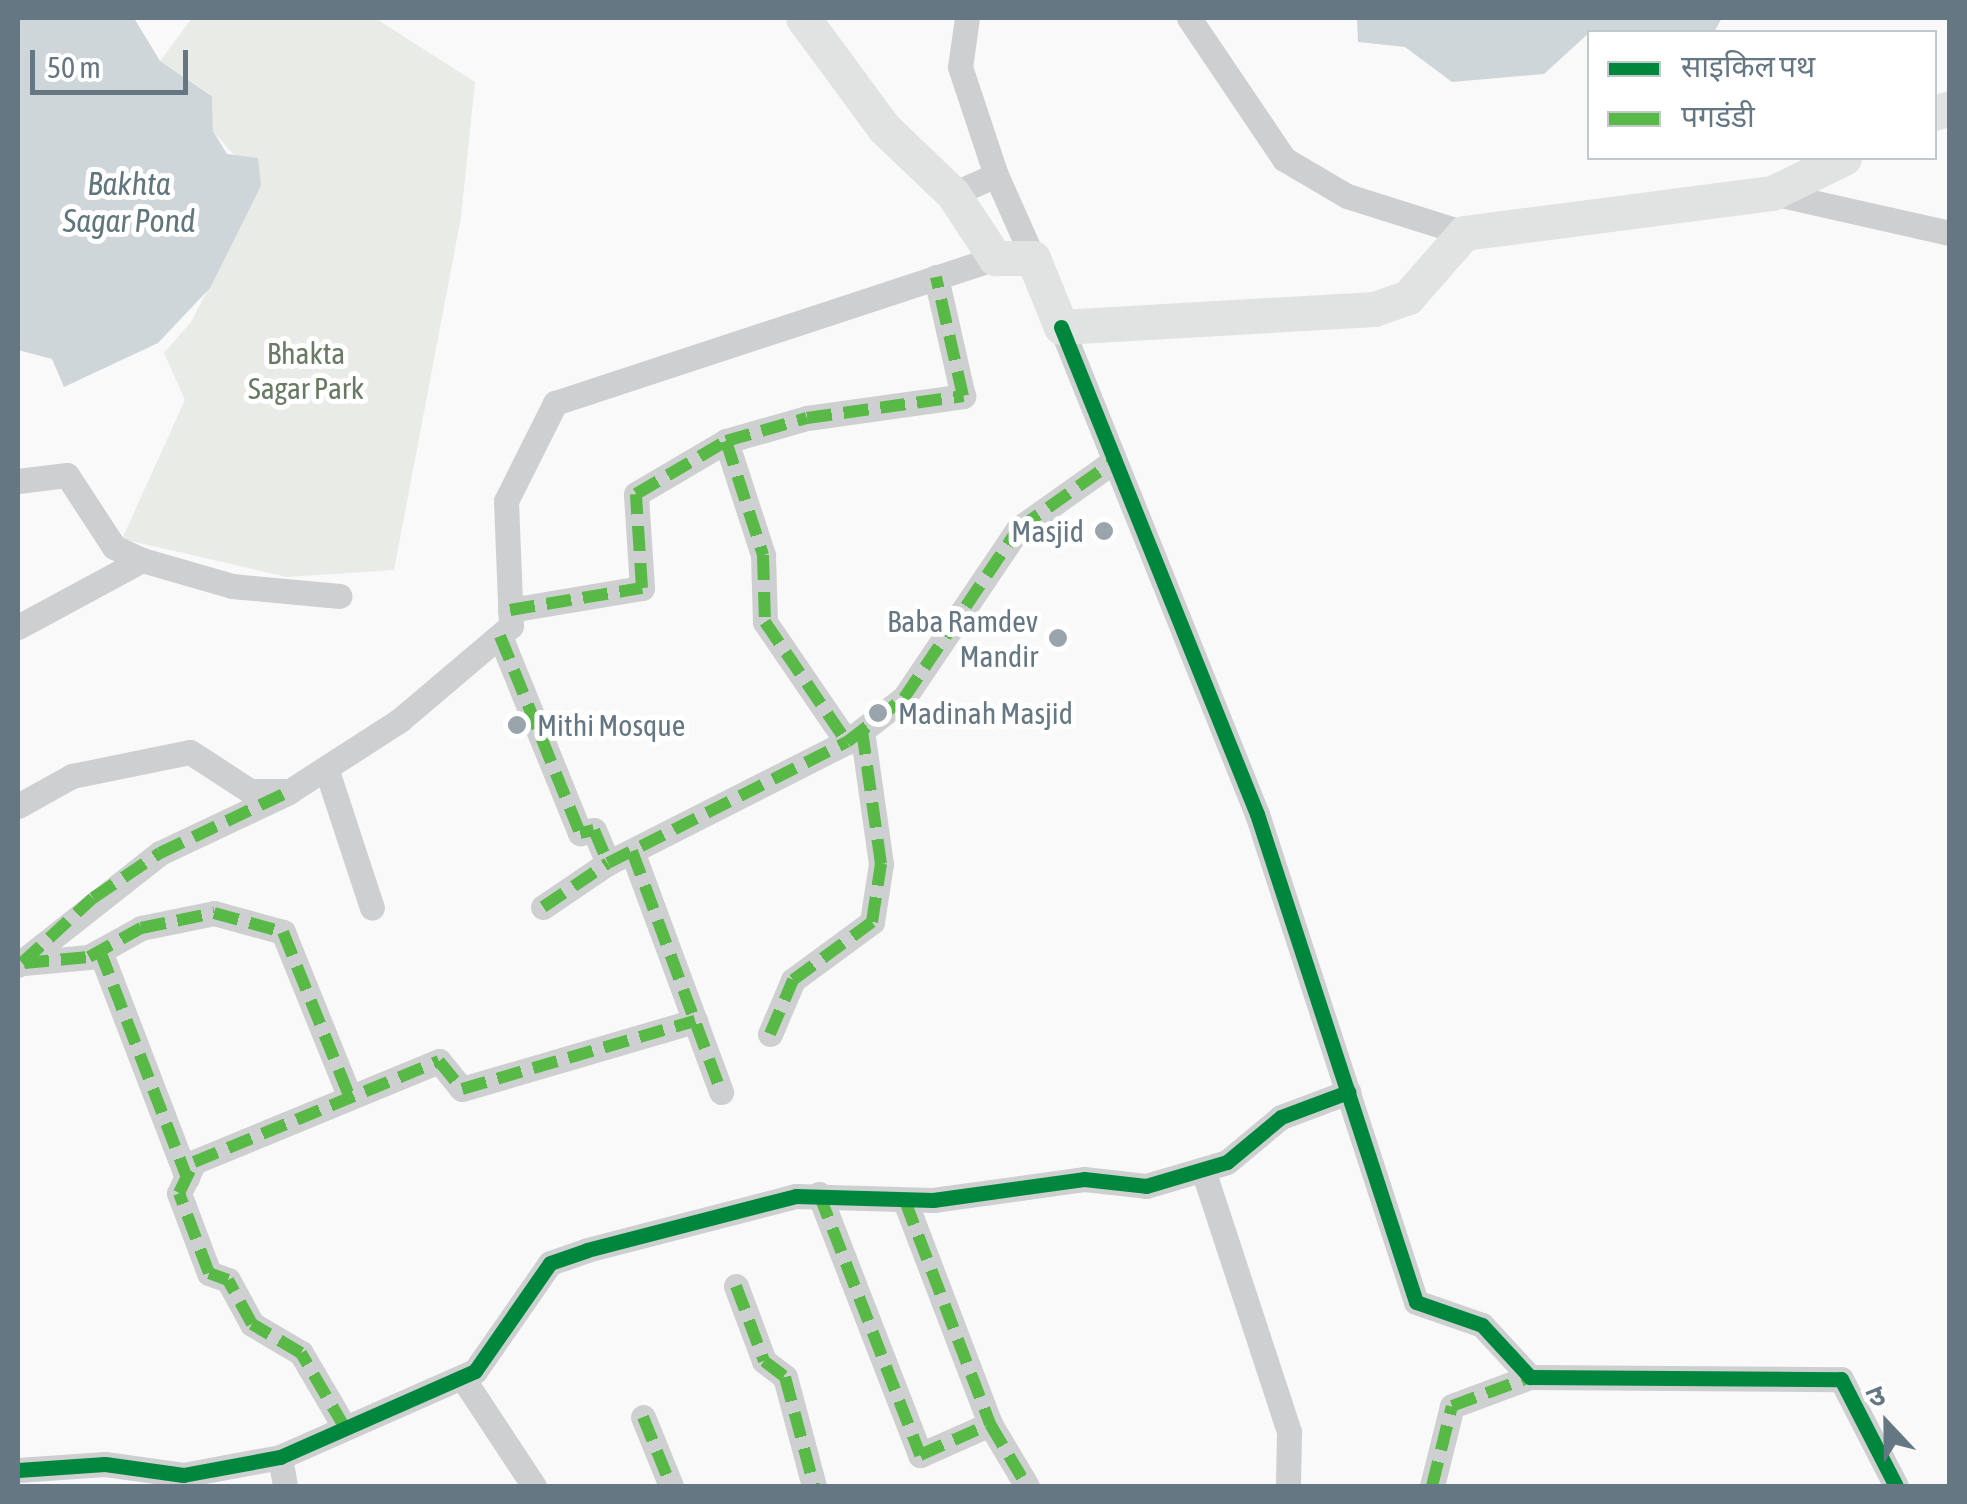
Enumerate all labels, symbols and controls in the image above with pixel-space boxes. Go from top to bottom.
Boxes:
scale bar [35,30,192,92]
legend [1587,30,1937,160]
text: साइकिल पथ [1681,49,1815,83]
text: 50 m [47,50,101,84]
text: पगडंडी [1681,99,1755,133]
water label: Bakhta Sagar Pond [63,166,195,241]
park label: Bhakta Sagar Park [248,335,364,406]
place label: Masjid [1011,513,1084,549]
marker: Masjid [1093,520,1115,542]
place label: Baba Ramdev Mandir [887,603,1038,674]
marker: Baba Ramdev Mandir [1047,627,1069,649]
place label: Madinah Masjid [898,695,1073,731]
marker: Madinah Masjid [867,702,889,724]
place label: Mithi Mosque [537,707,685,743]
marker: Mithi Mosque [506,714,528,736]
north arrow [1837,1374,1937,1474]
text: उ [1862,1378,1889,1414]

